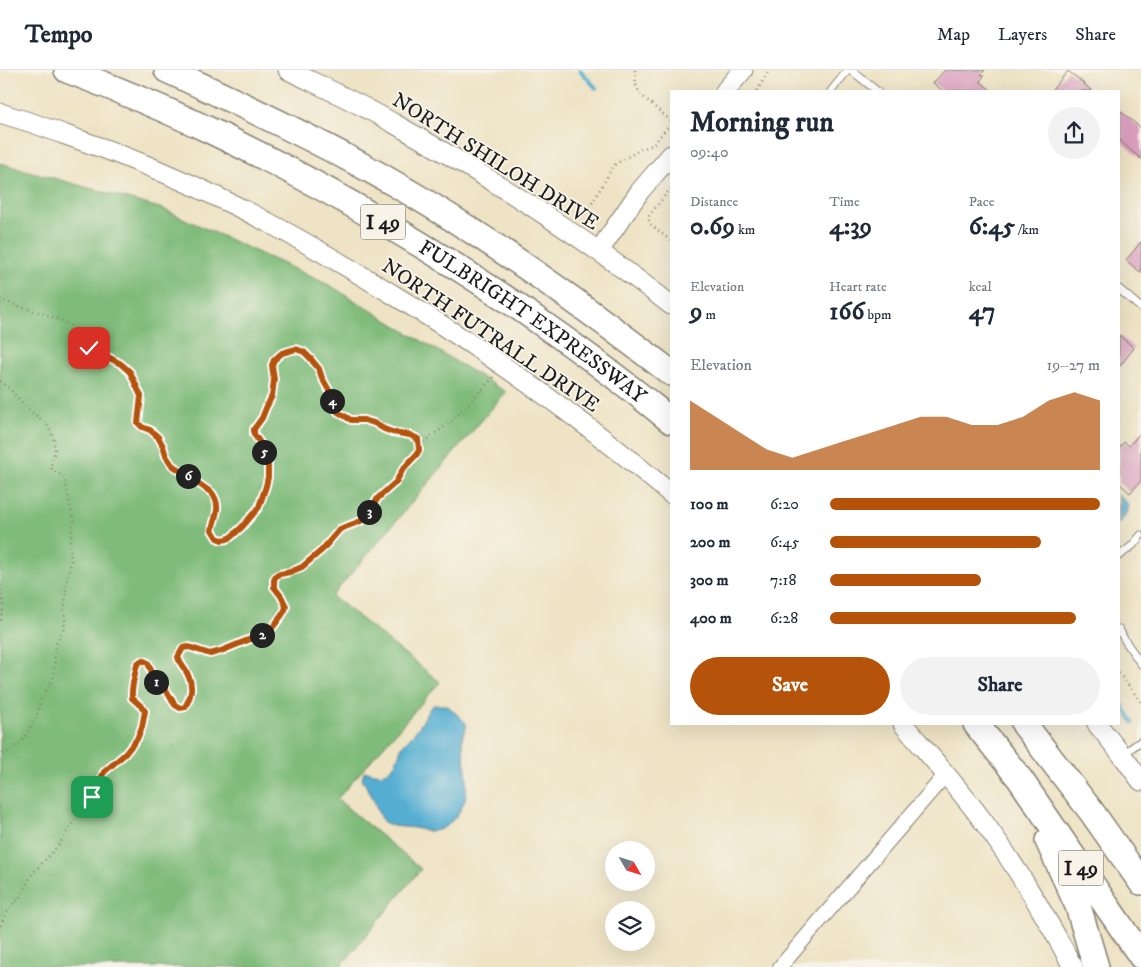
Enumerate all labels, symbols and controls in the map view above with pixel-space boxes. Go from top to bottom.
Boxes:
text: Tempo [25,20,92,50]
text: Map [937,24,970,46]
text: Layers [998,24,1047,46]
text: Share [1075,24,1116,46]
street label: NORTH SHILOH DRIVE [387,87,604,236]
text: Morning run [690,105,834,140]
button: share [1048,107,1100,159]
text: 09:40 [690,142,729,162]
text: Distance [690,193,738,211]
text: Time [829,193,860,211]
text: Pace [969,193,995,211]
road number: I 49 [360,204,406,240]
text: 0.69 [690,211,735,242]
text: 4:39 [829,211,872,242]
text: 6:45 [969,211,1015,242]
text: km [735,221,755,239]
text: /km [1015,221,1039,239]
street label: FULBRIGHT EXPRESSWAY [414,235,652,410]
street label: NORTH FUTRALL DRIVE [377,253,604,419]
text: Elevation [690,278,744,296]
text: Heart rate [829,278,887,296]
text: kcal [969,278,992,296]
text: 9 [690,296,702,327]
text: 166 [829,296,864,327]
text: 47 [969,296,995,327]
text: m [702,306,716,324]
text: bpm [864,306,892,324]
pin [68,327,110,369]
icon: check [75,334,103,362]
text: Elevation [690,355,752,375]
text: 19–27 m [1046,355,1100,375]
pin: 4 [320,388,344,414]
text: 4 [328,392,337,410]
pin: 5 [252,440,276,464]
text: 5 [261,443,268,461]
pin: 6 [176,464,200,488]
text: 6 [185,467,192,485]
text: 100 m [690,494,729,514]
text: 6:20 [770,494,799,514]
pin: 3 [356,500,382,524]
text: 3 [367,503,372,521]
text: 200 m [690,532,731,552]
text: 6:45 [770,532,800,552]
text: 300 m [690,570,729,590]
text: 7:18 [770,570,796,590]
text: 400 m [690,608,732,628]
text: 6:28 [770,608,798,628]
pin: 2 [250,622,274,648]
text: 2 [259,626,266,644]
button: Save [690,657,890,715]
button: Share [900,657,1100,715]
pin: 1 [144,670,168,694]
text: 1 [154,673,159,691]
pin [71,776,113,818]
icon: arrive [78,783,106,811]
north arrow [605,841,655,891]
map controls [605,841,655,951]
road number: I 49 [1058,850,1104,886]
button: layers [605,901,655,951]

